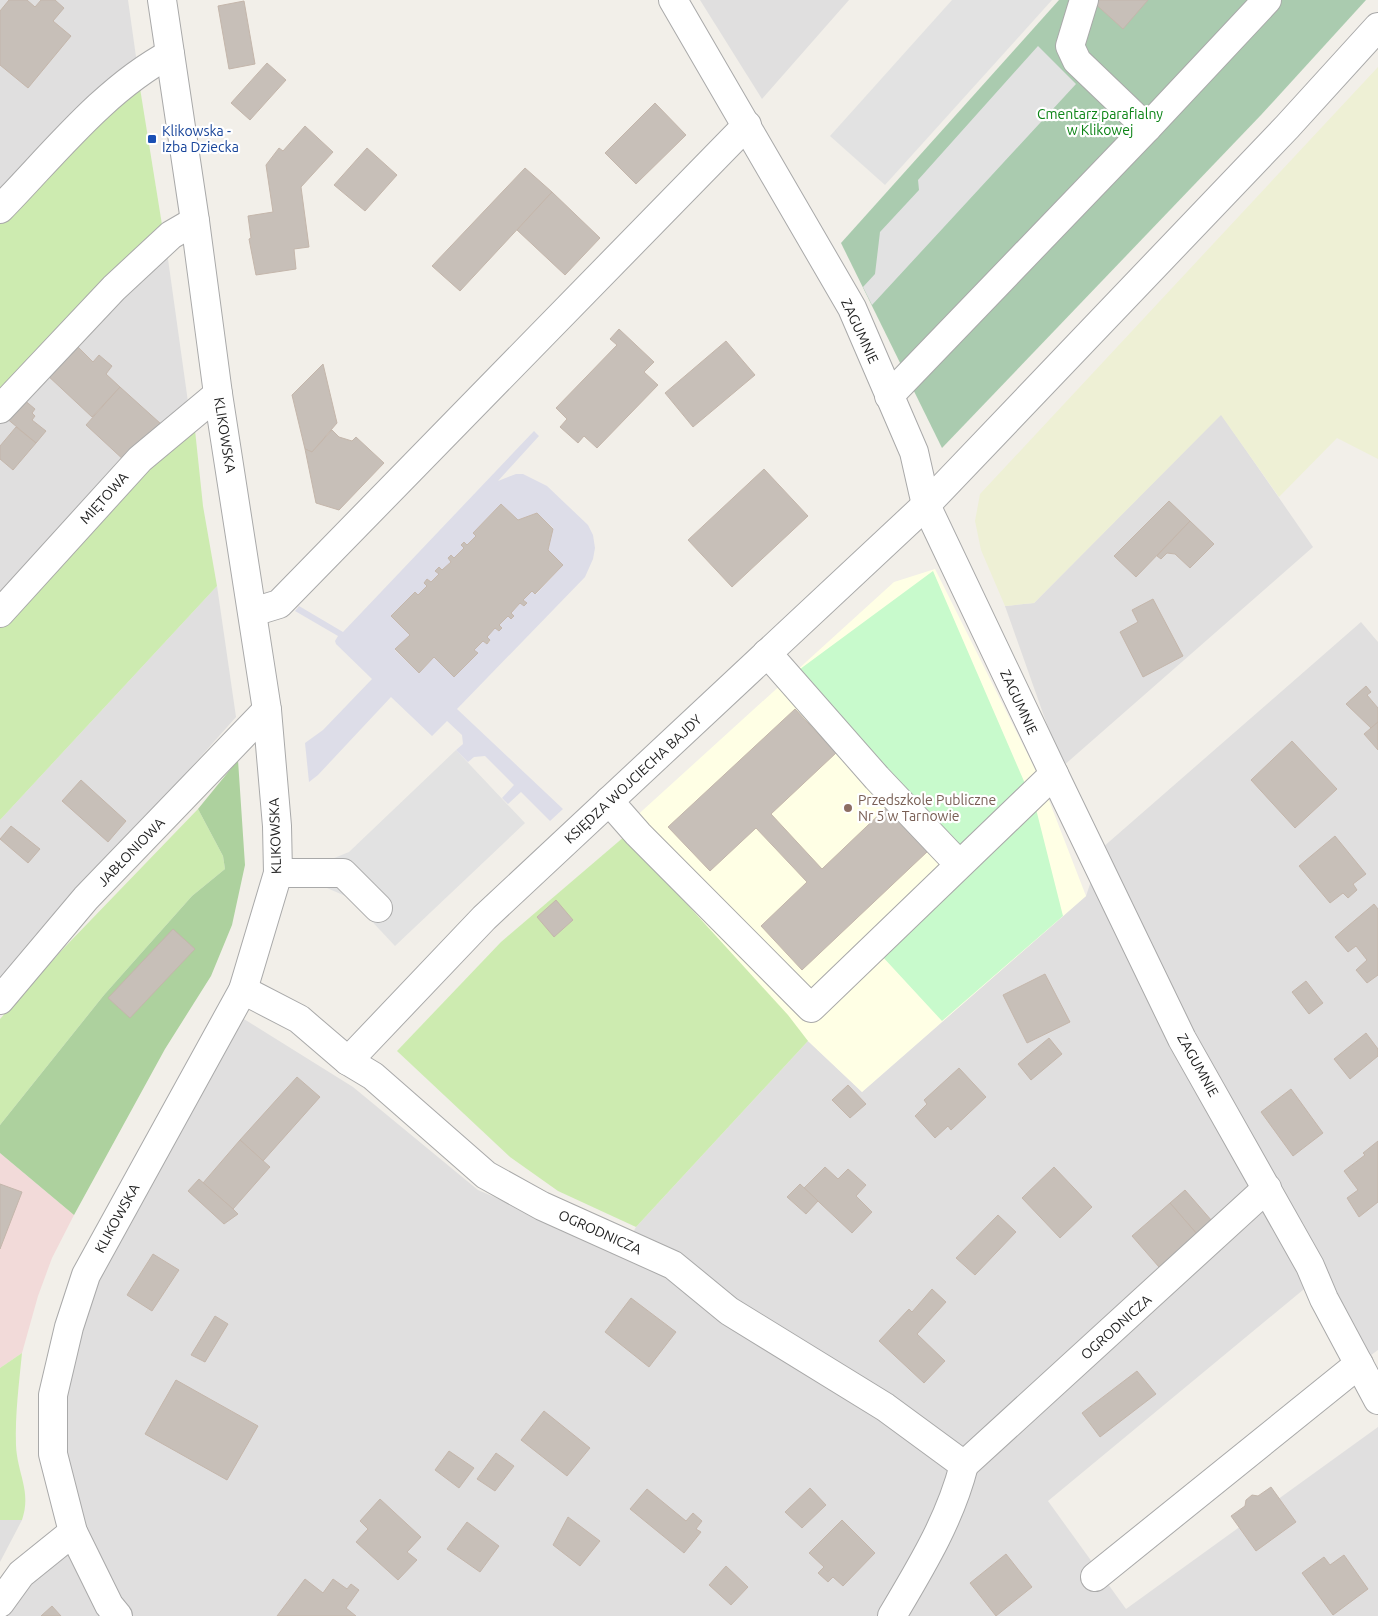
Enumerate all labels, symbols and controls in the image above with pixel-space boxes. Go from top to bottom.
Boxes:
park label: Cmentarz parafialny w Klikowej [1037,106,1163,138]
place label: Klikowska - Izba Dziecka [162,123,239,155]
marker: Klikowska - Izba Dziecka [146,133,158,145]
street label: ZAGUMNIE [838,296,882,366]
street label: KLIKOWSKA [211,396,239,474]
street label: MIĘTOWA [77,469,131,527]
street label: ZAGUMNIE [997,667,1041,737]
street label: KSIĘDZA WOJCIECHA BAJDY [561,711,705,847]
place label: Przedszkole Publiczne Nr 5 w Tarnowie [858,792,996,824]
street label: KLIKOWSKA [266,797,284,875]
marker: Przedszkole Publiczne Nr 5 w Tarnowie [842,802,854,814]
street label: JABŁONIOWA [94,814,168,890]
street label: ZAGUMNIE [1174,1031,1222,1099]
street label: KLIKOWSKA [91,1181,143,1255]
street label: OGRODNICZA [556,1207,644,1257]
street label: OGRODNICZA [1078,1291,1154,1363]

